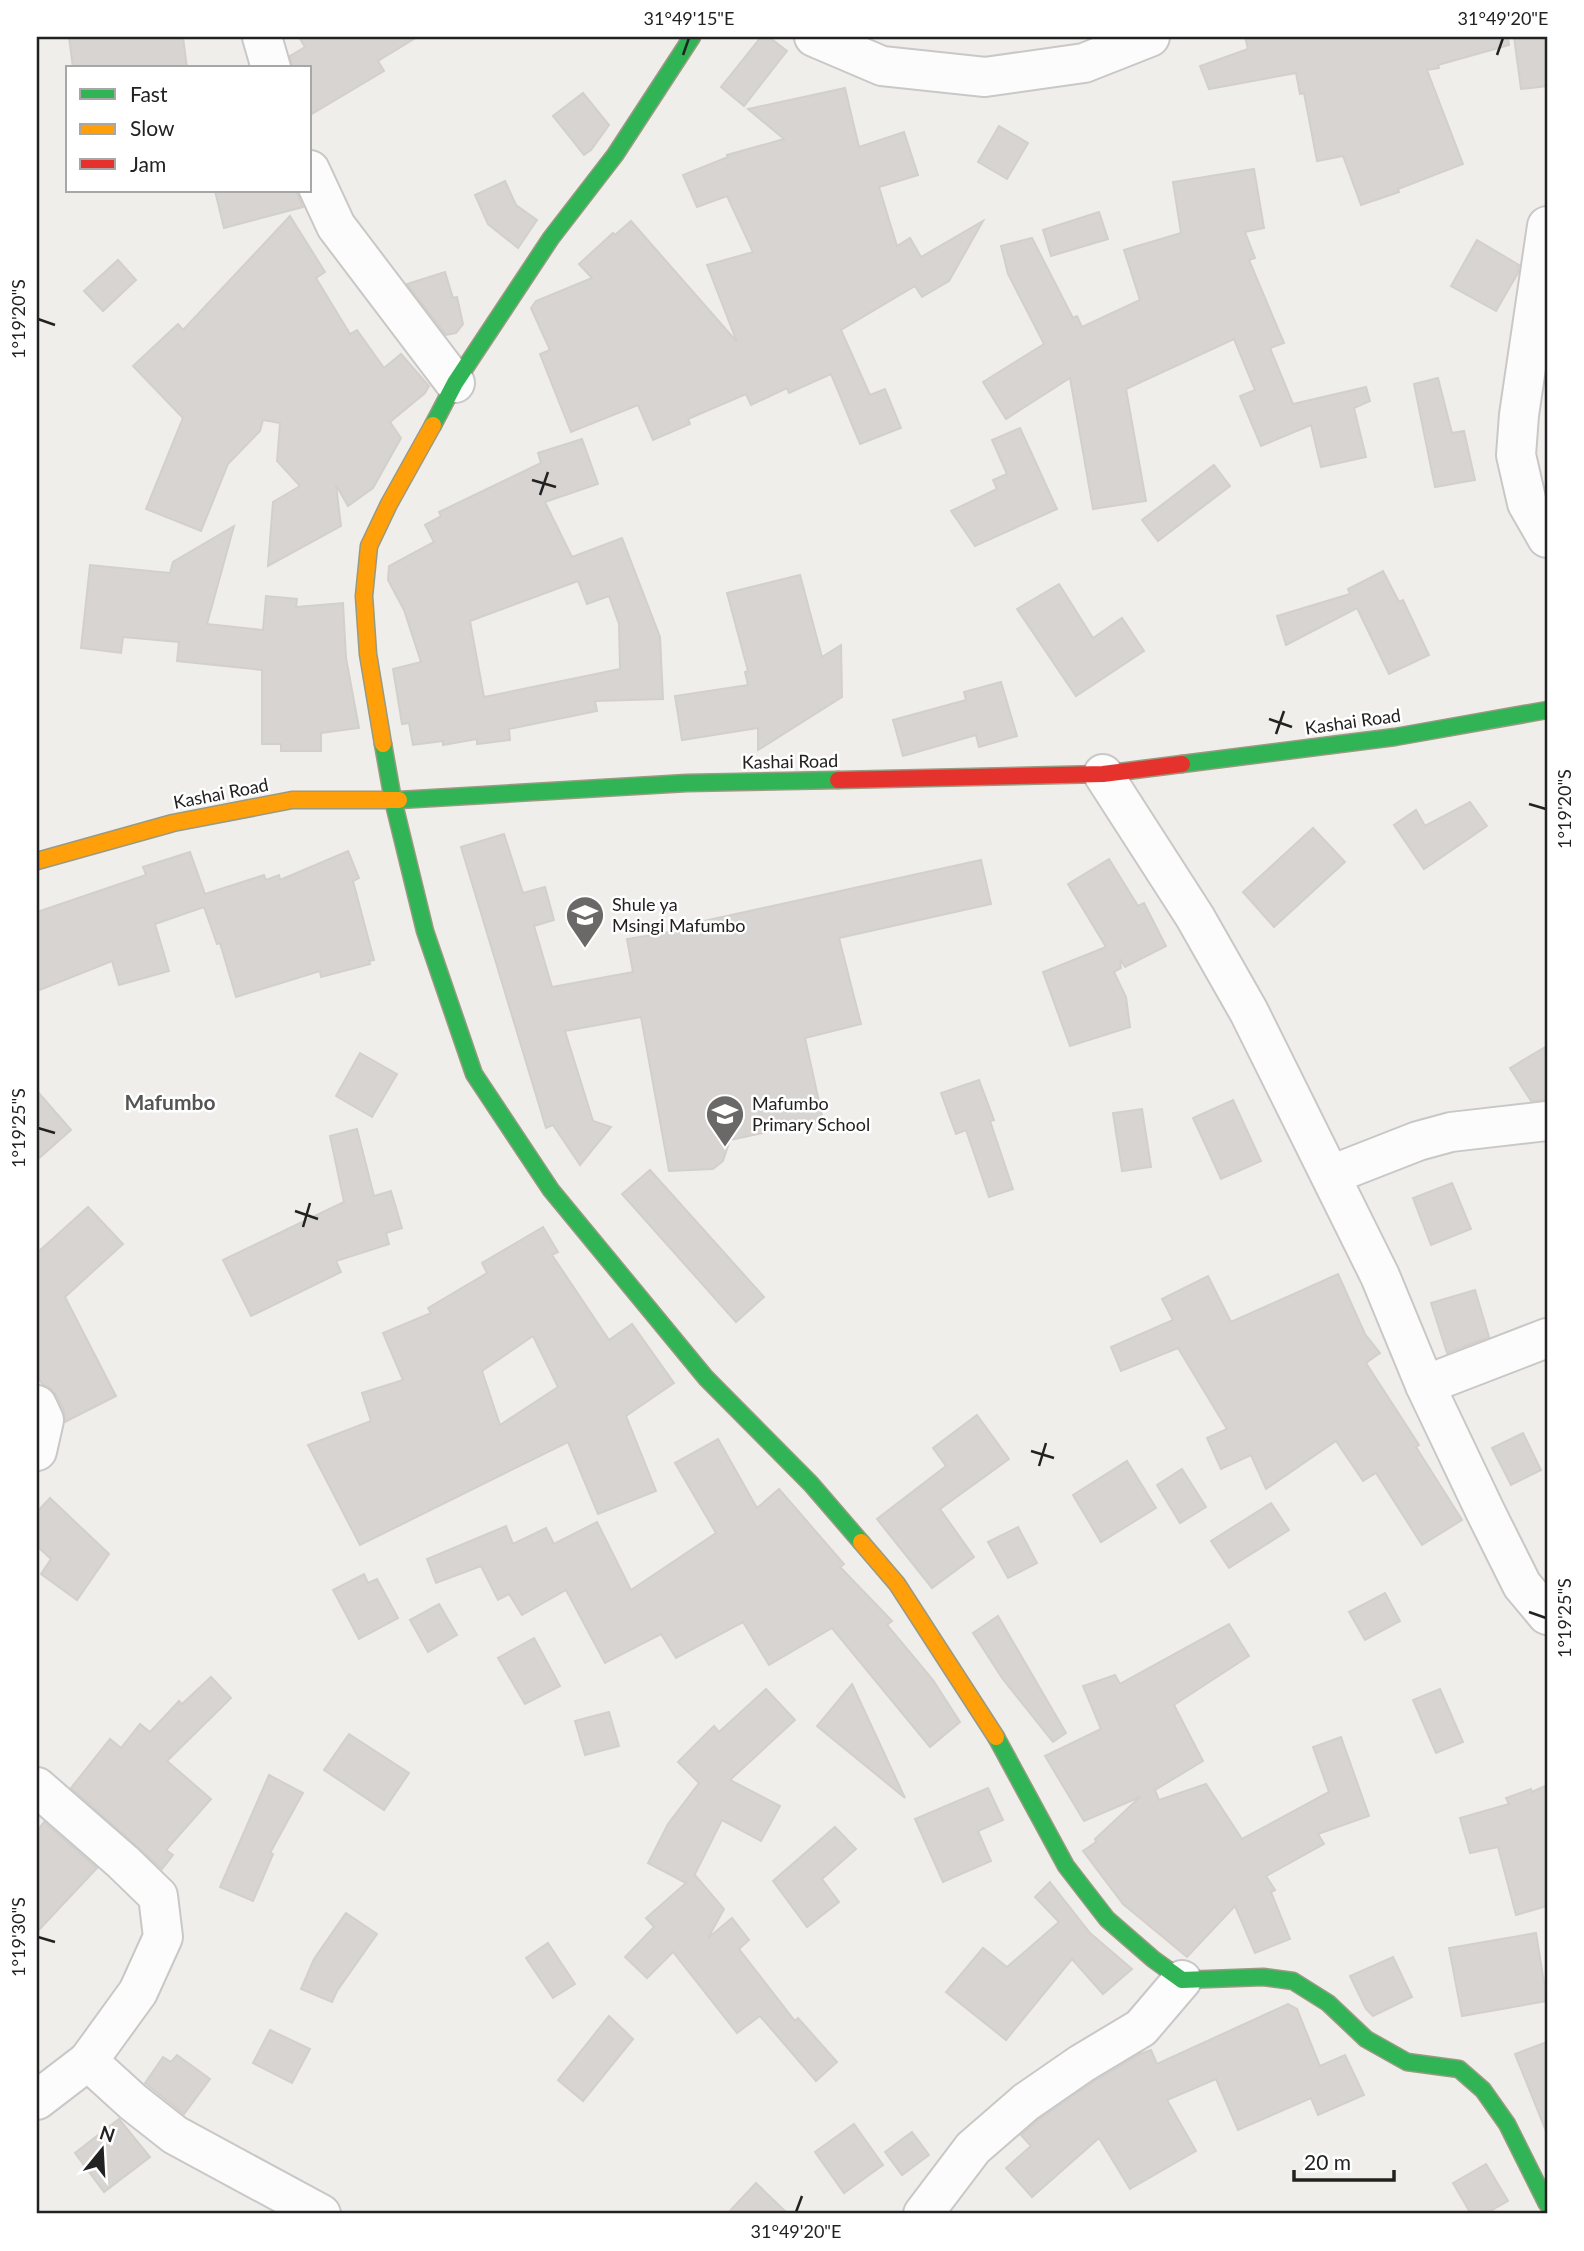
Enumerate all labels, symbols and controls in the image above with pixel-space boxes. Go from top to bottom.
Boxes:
text: 31°49'15"E [644,7,734,29]
text: 31°49'20"E [1458,7,1548,29]
legend [66,66,312,192]
text: Fast [130,81,168,106]
text: Slow [130,115,175,140]
text: Jam [130,151,166,176]
text: 1°19'20"S [7,279,29,359]
street label: Kashai Road [1304,703,1402,739]
street label: Kashai Road [742,749,838,773]
text: 1°19'20"S [1553,769,1575,849]
street label: Kashai Road [171,773,270,813]
place label: Shule ya Msingi Mafumbo [612,893,746,936]
school or university icon: Shule ya Msingi Mafumbo [564,894,606,949]
text: 1°19'25"S [7,1088,29,1168]
district label: Mafumbo [125,1089,215,1114]
place label: Mafumbo Primary School [752,1092,870,1135]
school or university icon: Mafumbo Primary School [704,1093,746,1148]
text: 1°19'25"S [1553,1578,1575,1658]
text: 1°19'30"S [7,1897,29,1977]
north arrow [66,2114,136,2184]
text: N [97,2120,118,2147]
scale bar [1294,2139,1393,2183]
text: 20 m [1304,2149,1351,2174]
text: 31°49'20"E [751,2220,841,2242]

